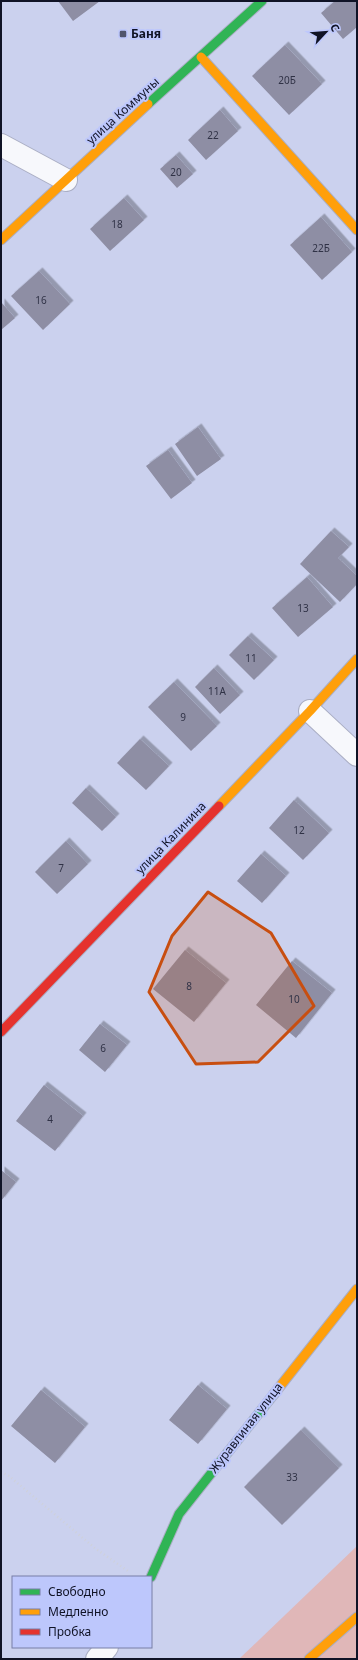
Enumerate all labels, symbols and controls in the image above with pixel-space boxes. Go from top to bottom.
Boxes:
north arrow [306,12,346,52]
text: С [327,21,344,34]
place label: Баня [131,25,161,42]
marker: Баня [118,29,128,39]
street label: улица Коммуны [83,73,163,148]
house number: 20Б [278,73,296,87]
house number: 22 [207,128,219,142]
house number: 20 [170,165,182,179]
house number: 18 [111,217,123,231]
house number: 22Б [312,241,330,255]
house number: 16 [35,293,47,307]
house number: 13 [297,601,309,615]
house number: 11 [245,651,257,665]
house number: 11А [208,684,227,698]
house number: 9 [180,710,186,724]
street label: улица Калинина [132,798,210,878]
house number: 12 [293,823,305,837]
house number: 7 [58,861,64,875]
house number: 8 [186,979,192,993]
house number: 10 [288,992,300,1006]
house number: 6 [100,1041,106,1055]
house number: 4 [47,1112,53,1126]
street label: Журавлиная улица [205,1379,286,1476]
house number: 33 [286,1470,298,1484]
legend [12,1576,152,1648]
text: Свободно [48,1583,106,1600]
text: Медленно [48,1603,108,1620]
text: Пробка [48,1623,91,1640]

